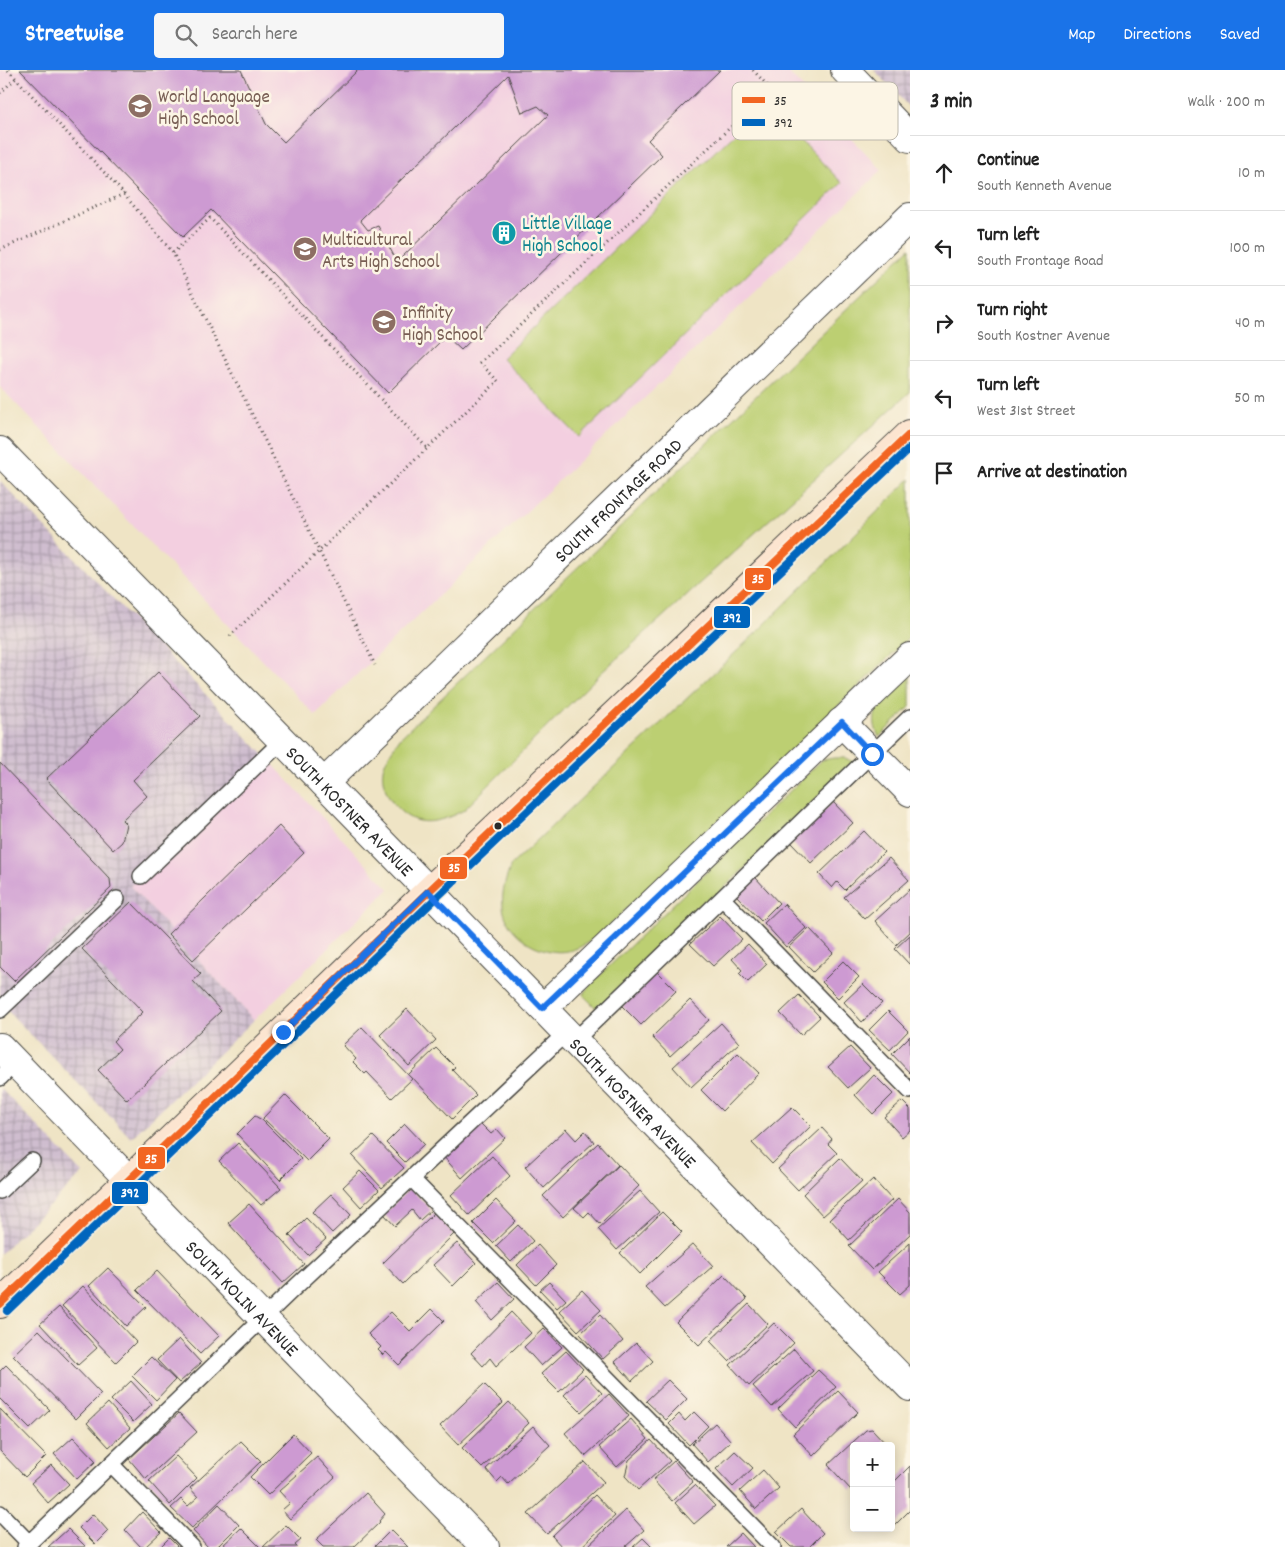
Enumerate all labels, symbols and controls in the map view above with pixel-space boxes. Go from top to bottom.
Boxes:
search box [154,13,504,58]
text: Streetwise [25,18,124,52]
icon: search [172,21,200,49]
text: Search here [212,22,298,49]
text: Map [1068,23,1095,48]
text: Directions [1123,23,1192,48]
text: Saved [1220,23,1260,48]
legend [732,82,898,140]
place label: World Language High School [158,85,270,134]
text: 3 min [930,88,972,118]
text: Walk · 200 m [1188,91,1265,114]
text: 35 [774,92,787,112]
school or university icon: World Language High School [127,93,153,119]
text: 392 [774,114,793,134]
text: Continue [977,148,1039,175]
icon: ahead [930,159,958,187]
text: 10 m [1238,162,1265,185]
text: South Kenneth Avenue [977,175,1112,198]
place label: Little Village High School [522,212,612,261]
building icon: Little Village High School [491,220,517,246]
text: Turn left [977,223,1040,250]
place label: Multicultural Arts High School [322,228,440,277]
icon: left [930,234,958,262]
school or university icon: Multicultural Arts High School [292,236,318,262]
text: 100 m [1229,237,1265,260]
text: South Frontage Road [977,250,1104,273]
text: Turn right [977,298,1048,325]
place label: Infinity High School [402,301,483,350]
school or university icon: Infinity High School [371,309,397,335]
icon: right [930,309,958,337]
text: 40 m [1235,312,1265,335]
text: South Kostner Avenue [977,325,1110,348]
text: Turn left [977,373,1040,400]
icon: left [930,384,958,412]
text: 50 m [1234,387,1265,410]
text: West 31st Street [977,400,1075,423]
street label: SOUTH FRONTAGE ROAD [550,433,690,571]
icon: arrive [930,459,958,487]
text: Arrive at destination [977,460,1127,487]
line badge: 35 [744,567,772,591]
text: 35 [752,570,765,590]
line badge: 392 [713,605,751,629]
text: 392 [723,609,741,629]
street label: SOUTH KOSTNER AVENUE [278,742,418,884]
route start [861,743,884,766]
unlabelled marker [493,821,503,831]
line badge: 35 [439,856,468,880]
text: 35 [448,859,461,879]
route end [272,1021,295,1044]
street label: SOUTH KOSTNER AVENUE [561,1033,701,1176]
line badge: 35 [137,1146,166,1170]
text: 35 [145,1150,158,1170]
line badge: 392 [111,1181,149,1205]
text: 392 [121,1184,139,1204]
street label: SOUTH KOLIN AVENUE [178,1236,304,1364]
map controls [850,1442,895,1532]
button: + [850,1442,895,1487]
button: − [850,1487,895,1532]

